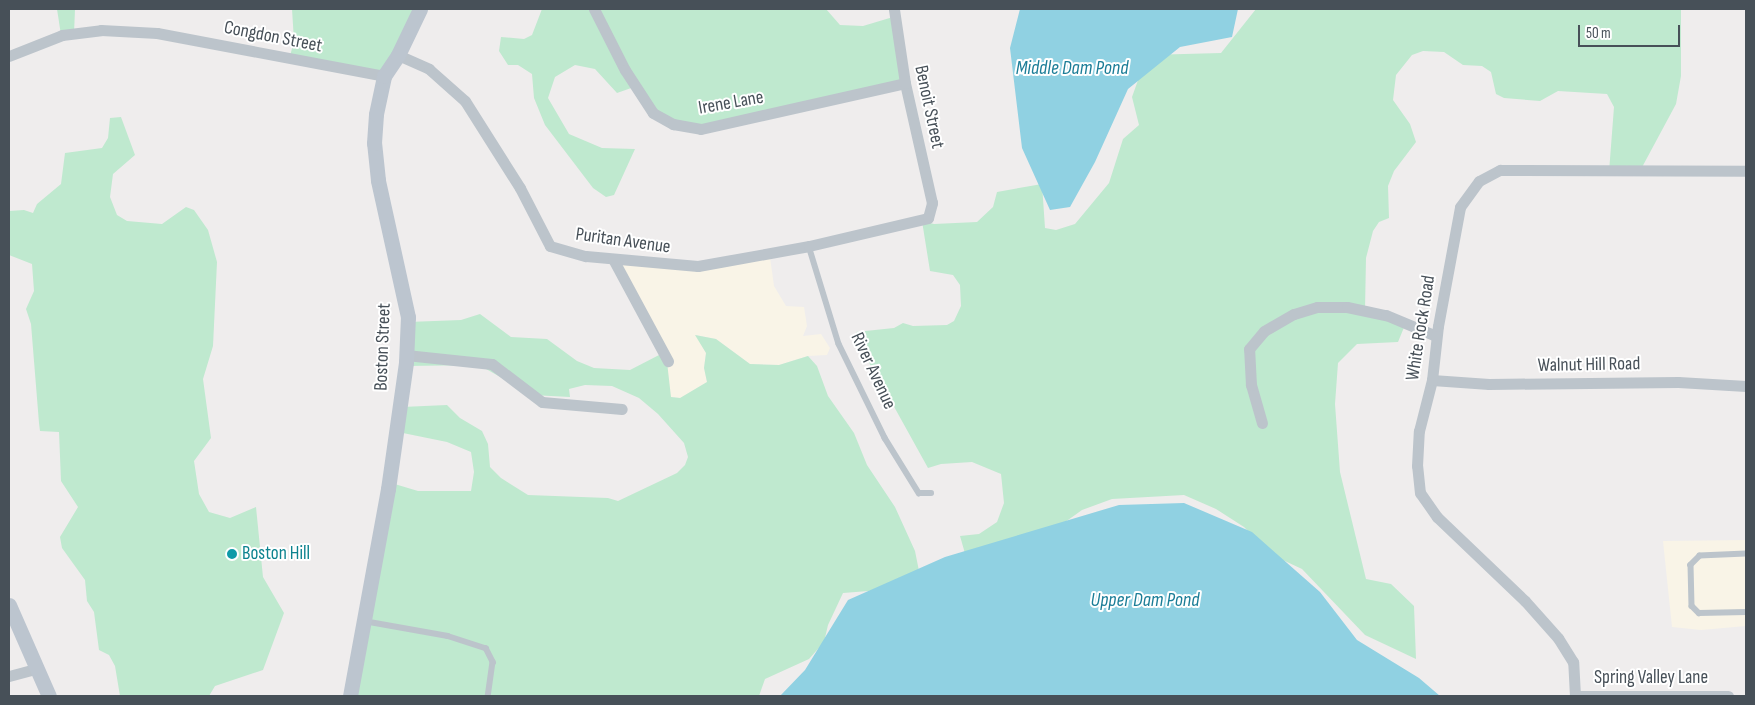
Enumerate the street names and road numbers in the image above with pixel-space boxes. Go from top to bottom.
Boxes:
street label: Congdon Street [222,16,324,58]
street label: Benoit Street [909,63,949,151]
street label: Irene Lane [697,86,765,120]
street label: Puritan Avenue [574,223,672,259]
street label: White Rock Road [1401,274,1441,382]
street label: Boston Street [370,303,396,391]
street label: River Avenue [845,329,901,413]
street label: Walnut Hill Road [1538,353,1640,377]
street label: Spring Valley Lane [1594,667,1708,689]

